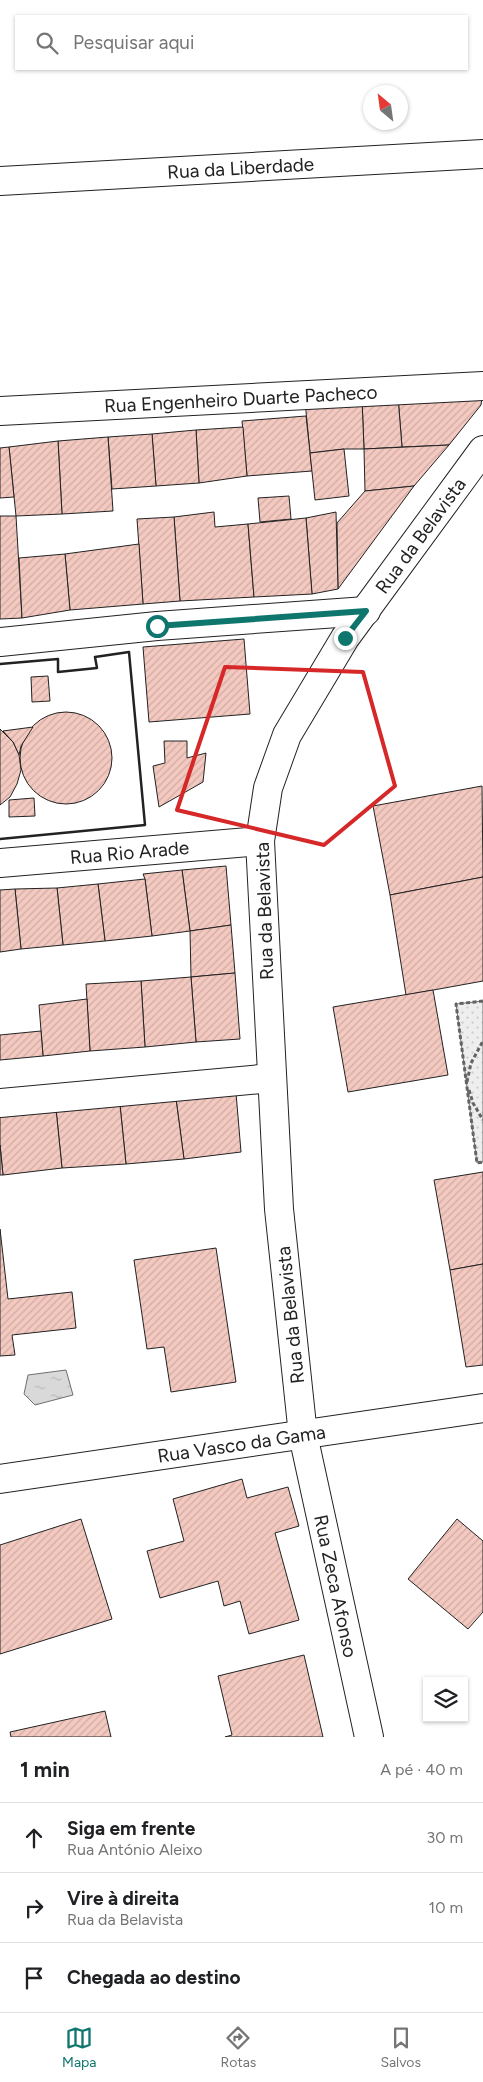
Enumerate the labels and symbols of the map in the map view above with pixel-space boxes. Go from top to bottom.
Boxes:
north arrow [363,85,408,130]
street label: Rua da Liberdade [167,152,315,184]
street label: Rua Engenheiro Duarte Pacheco [103,380,378,418]
street label: Rua da Belavista [371,473,471,598]
route start [146,615,169,638]
route end [334,627,357,650]
street label: Rua Rio Arade [69,836,190,869]
street label: Rua da Belavista [251,842,278,980]
street label: Rua da Belavista [272,1245,309,1385]
street label: Rua Vasco da Gama [156,1420,327,1468]
street label: Rua Zeca Afonso [309,1513,362,1660]

